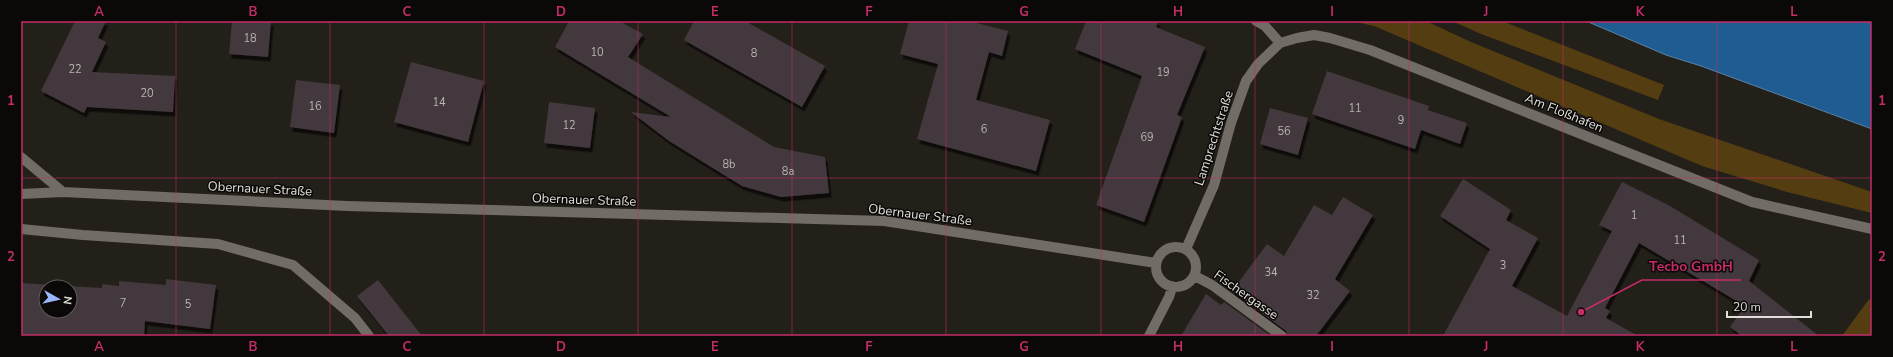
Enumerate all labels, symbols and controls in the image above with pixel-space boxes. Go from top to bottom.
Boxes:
text: A [94,3,104,21]
text: B [249,3,258,21]
text: C [403,3,412,21]
text: D [556,3,566,21]
text: E [711,3,719,21]
text: F [865,3,873,21]
text: G [1019,3,1029,21]
text: H [1173,3,1183,21]
text: I [1330,3,1334,21]
text: J [1483,3,1488,21]
text: K [1636,3,1645,21]
text: L [1790,3,1798,21]
house number: 18 [243,31,257,46]
house number: 10 [590,45,604,60]
house number: 8 [751,46,758,61]
house number: 22 [68,62,82,77]
house number: 19 [1156,65,1170,80]
house number: 20 [140,86,154,101]
street label: Lamprechtstraße [1190,88,1238,188]
street label: Am Floßhafen [1522,89,1606,137]
text: 1 [7,92,15,110]
text: 1 [1878,92,1886,110]
house number: 14 [432,95,446,110]
house number: 16 [308,99,322,114]
house number: 11 [1348,101,1362,116]
house number: 9 [1398,113,1404,128]
house number: 12 [562,118,576,133]
house number: 6 [981,122,988,137]
house number: 56 [1277,124,1291,139]
house number: 69 [1140,130,1154,145]
house number: 8b [722,157,736,172]
house number: 8a [782,164,794,179]
street label: Obernauer Straße [207,177,313,201]
street label: Obernauer Straße [531,189,637,211]
street label: Obernauer Straße [867,200,973,230]
house number: 1 [1631,208,1637,223]
house number: 11 [1673,233,1687,248]
text: 2 [7,248,15,266]
text: 2 [1878,248,1886,266]
callout: Tecbo GmbH [1642,254,1741,280]
text: Tecbo GmbH [1649,257,1733,276]
house number: 3 [1500,258,1506,273]
house number: 34 [1264,265,1278,280]
street label: Fischergasse [1210,266,1282,324]
north arrow [38,279,78,319]
house number: 32 [1306,288,1320,303]
scale bar [1727,293,1811,319]
text: N [59,295,75,305]
house number: 7 [120,296,126,311]
house number: 5 [185,297,192,312]
text: 20 m [1733,299,1761,315]
text: A [94,338,104,356]
text: B [249,338,258,356]
text: C [403,338,412,356]
text: D [556,338,566,356]
text: E [711,338,719,356]
text: F [865,338,873,356]
text: G [1019,338,1029,356]
text: H [1173,338,1183,356]
text: I [1330,338,1334,356]
text: J [1483,338,1488,356]
text: K [1636,338,1645,356]
text: L [1790,338,1798,356]

